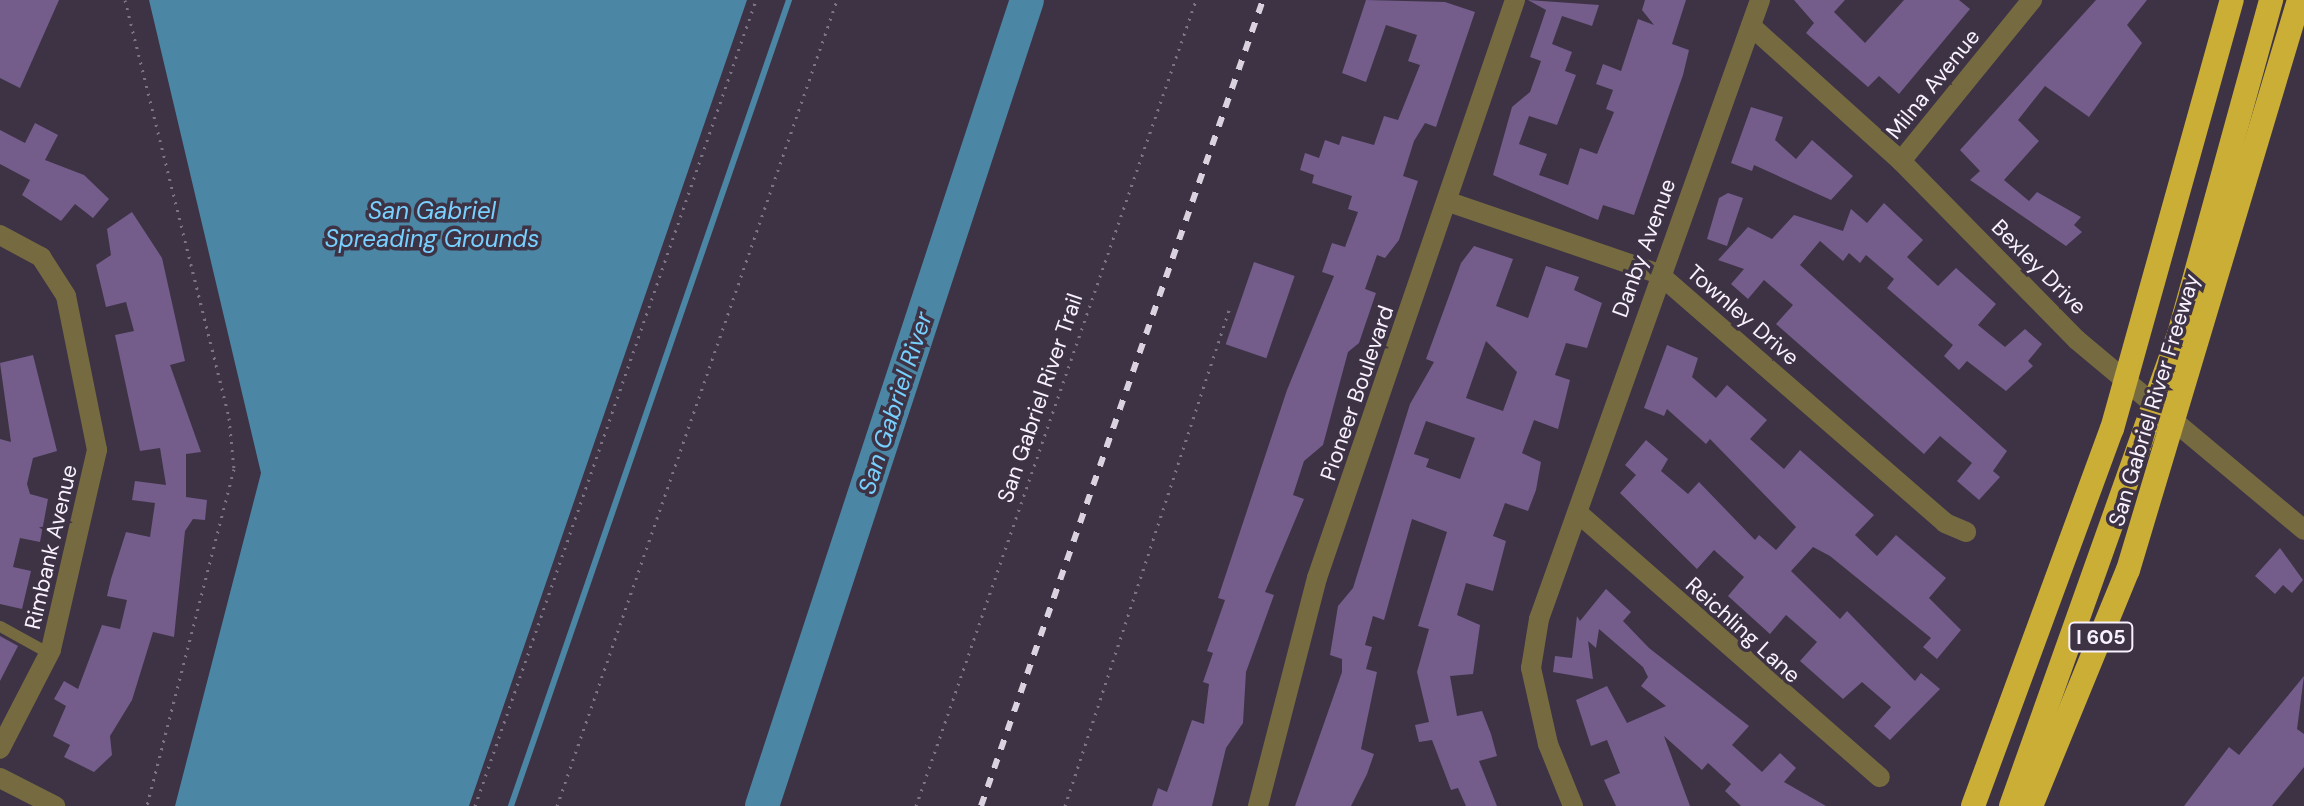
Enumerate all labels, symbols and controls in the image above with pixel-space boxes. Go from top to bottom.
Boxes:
street label: Milna Avenue [1881,24,1985,144]
street label: Danby Avenue [1607,175,1681,321]
water label: San Gabriel Spreading Grounds [325,197,539,253]
street label: Bexley Drive [1986,214,2092,320]
street label: Townley Drive [1682,259,1804,371]
street label: San Gabriel River Freeway [2103,271,2205,529]
street label: San Gabriel River Trail [992,290,1088,506]
street label: Pioneer Boulevard [1315,302,1399,484]
water label: San Gabriel River [852,308,938,498]
street label: Rimbank Avenue [19,462,83,632]
street label: Reichling Lane [1680,572,1806,688]
road number: I 605 [2067,621,2135,653]

